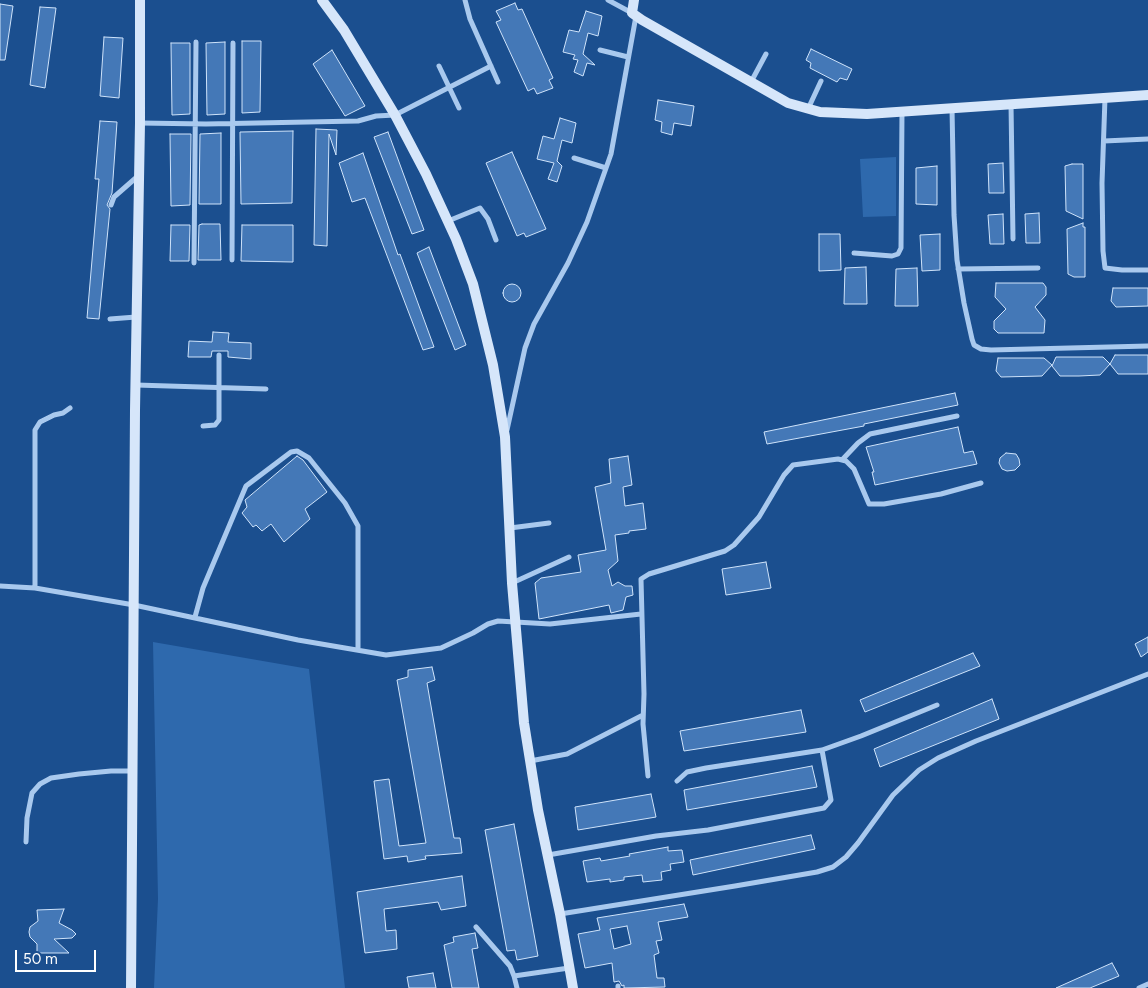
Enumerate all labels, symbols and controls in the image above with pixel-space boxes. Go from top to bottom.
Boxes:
scale bar [18,940,99,972]
text: 50 m [23,950,58,968]

